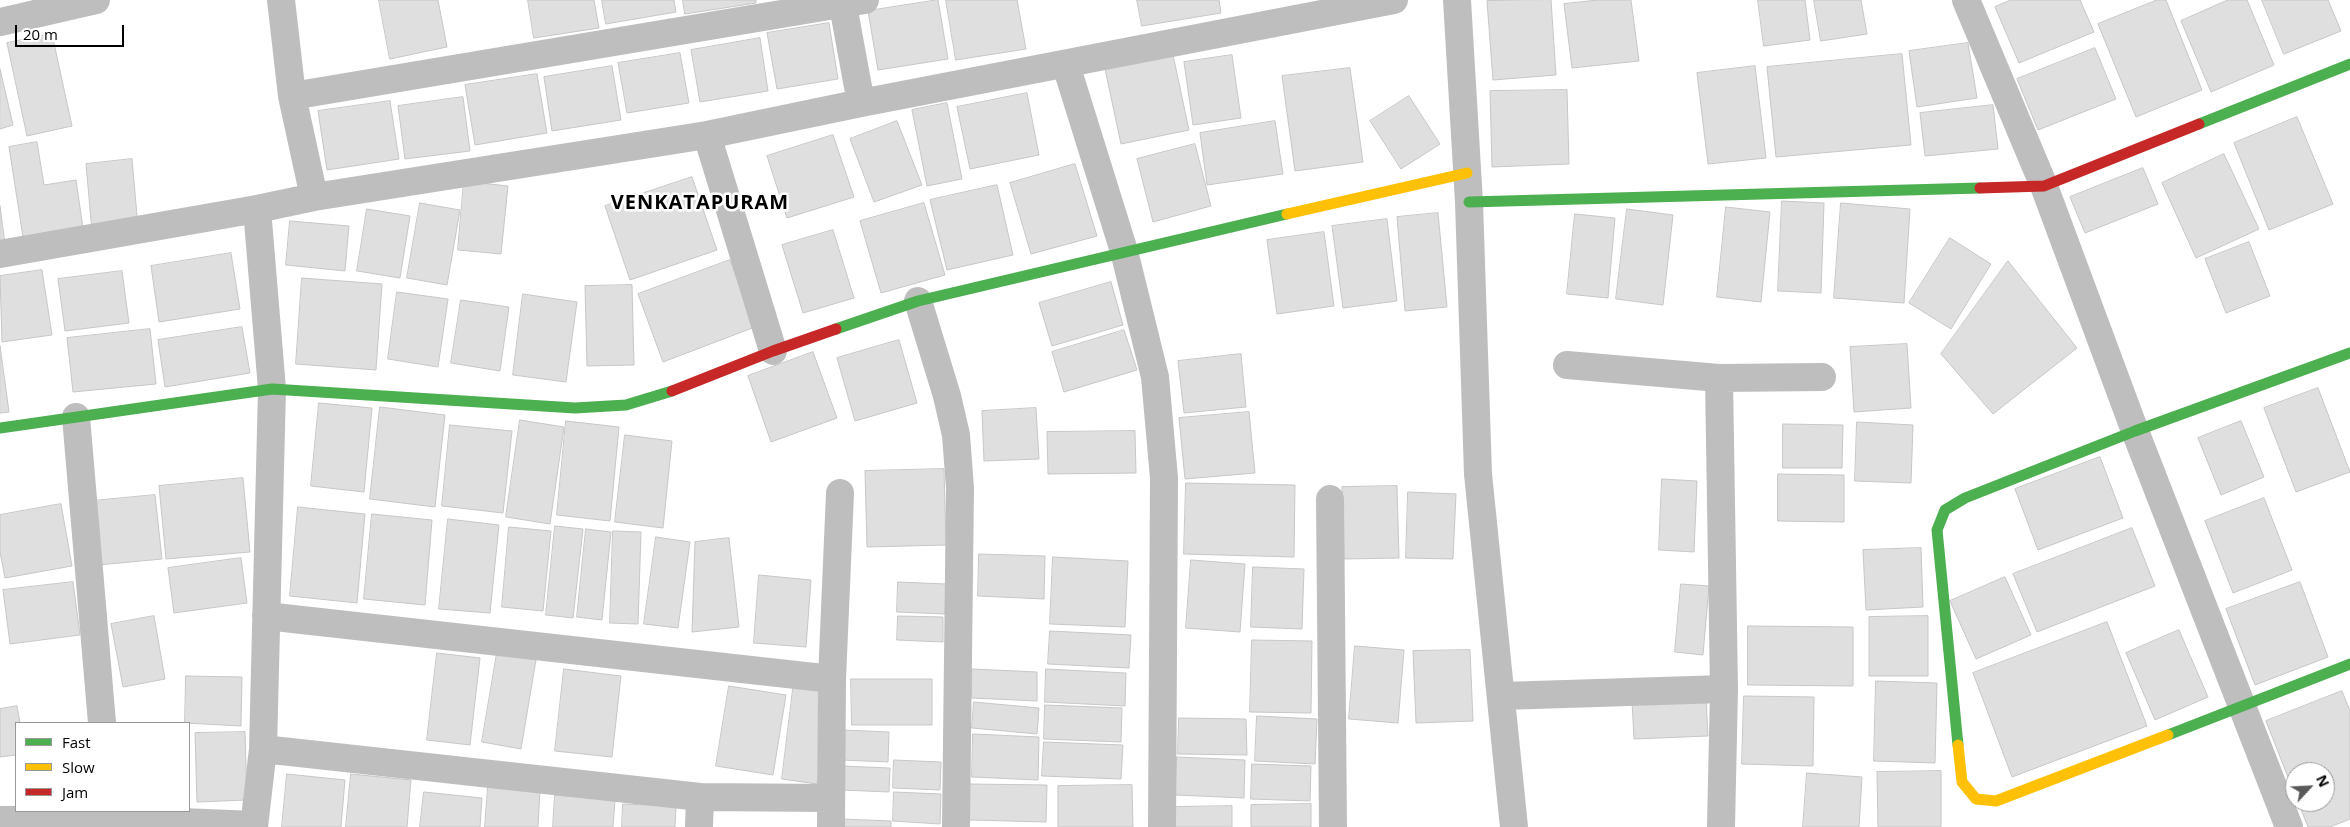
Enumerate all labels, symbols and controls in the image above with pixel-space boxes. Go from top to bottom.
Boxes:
scale bar [18,15,126,47]
text: 20 m [23,24,58,44]
district label: VENKATAPURAM [609,191,791,215]
legend [15,722,190,812]
text: Fast [62,732,91,752]
text: Slow [62,757,95,777]
north arrow [2285,762,2335,812]
text: N [2312,772,2334,790]
text: Jam [62,782,88,802]

